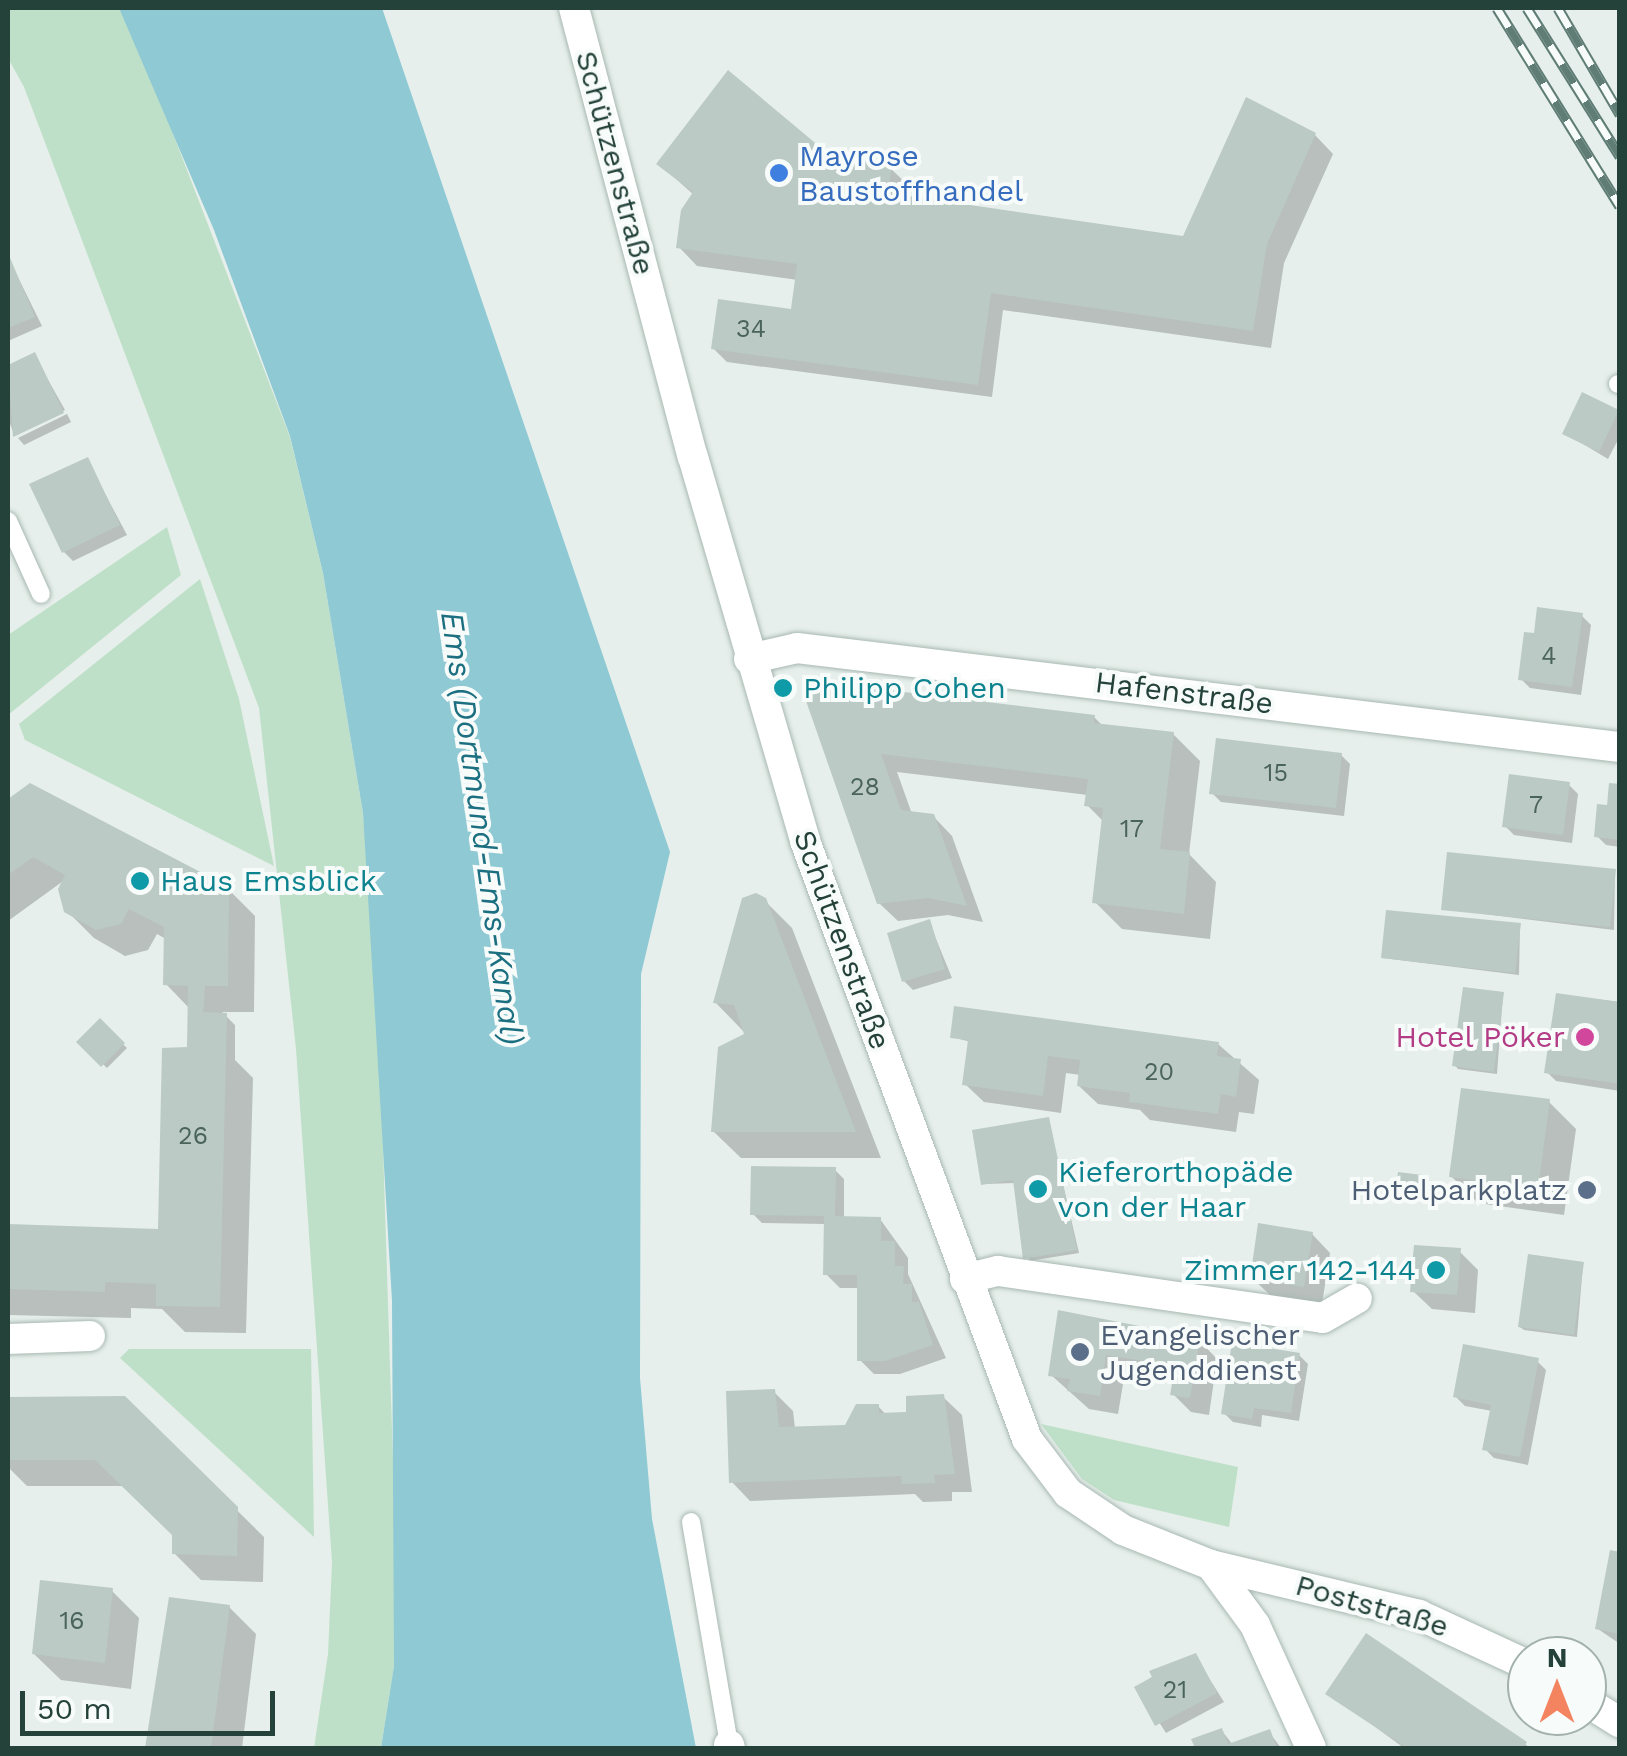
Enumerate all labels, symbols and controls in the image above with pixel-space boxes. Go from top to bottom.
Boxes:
street label: Schützenstraße [568,47,662,279]
place label: Mayrose Baustoffhandel [799,138,1023,208]
marker: Mayrose Baustoffhandel [768,162,790,184]
house number: 34 [736,314,766,344]
water label: Ems (Dortmund-Ems-Kanal) [433,609,531,1047]
house number: 4 [1541,641,1557,671]
street label: Hafenstraße [1093,664,1275,722]
place label: Philipp Cohen [803,670,1006,706]
marker: Philipp Cohen [772,677,794,699]
house number: 15 [1264,758,1288,788]
house number: 28 [850,772,880,802]
house number: 7 [1529,790,1543,820]
house number: 17 [1120,814,1144,844]
street label: Schützenstraße [786,826,898,1054]
place label: Haus Emsblick [160,863,377,899]
marker: Haus Emsblick [129,870,151,892]
place label: Hotel Pöker [1394,1019,1565,1055]
marker: Hotel Pöker [1574,1026,1596,1048]
house number: 20 [1144,1057,1174,1087]
house number: 26 [178,1121,208,1151]
place label: Kieferorthopäde von der Haar [1058,1154,1294,1224]
place label: Hotelparkplatz [1350,1172,1567,1208]
marker: Kieferorthopäde von der Haar [1027,1178,1049,1200]
marker: Hotelparkplatz [1576,1179,1598,1201]
place label: Zimmer 142-144 [1183,1252,1416,1288]
marker: Zimmer 142-144 [1425,1259,1447,1281]
place label: Evangelischer Jugenddienst [1100,1317,1300,1388]
marker: Evangelischer Jugenddienst [1069,1341,1091,1363]
street label: Poststraße [1291,1567,1453,1645]
house number: 16 [60,1606,84,1636]
north arrow [1507,1636,1607,1736]
text: N [1547,1641,1567,1674]
scale bar [25,1671,280,1733]
house number: 21 [1163,1675,1187,1705]
text: 50 m [37,1691,112,1726]

